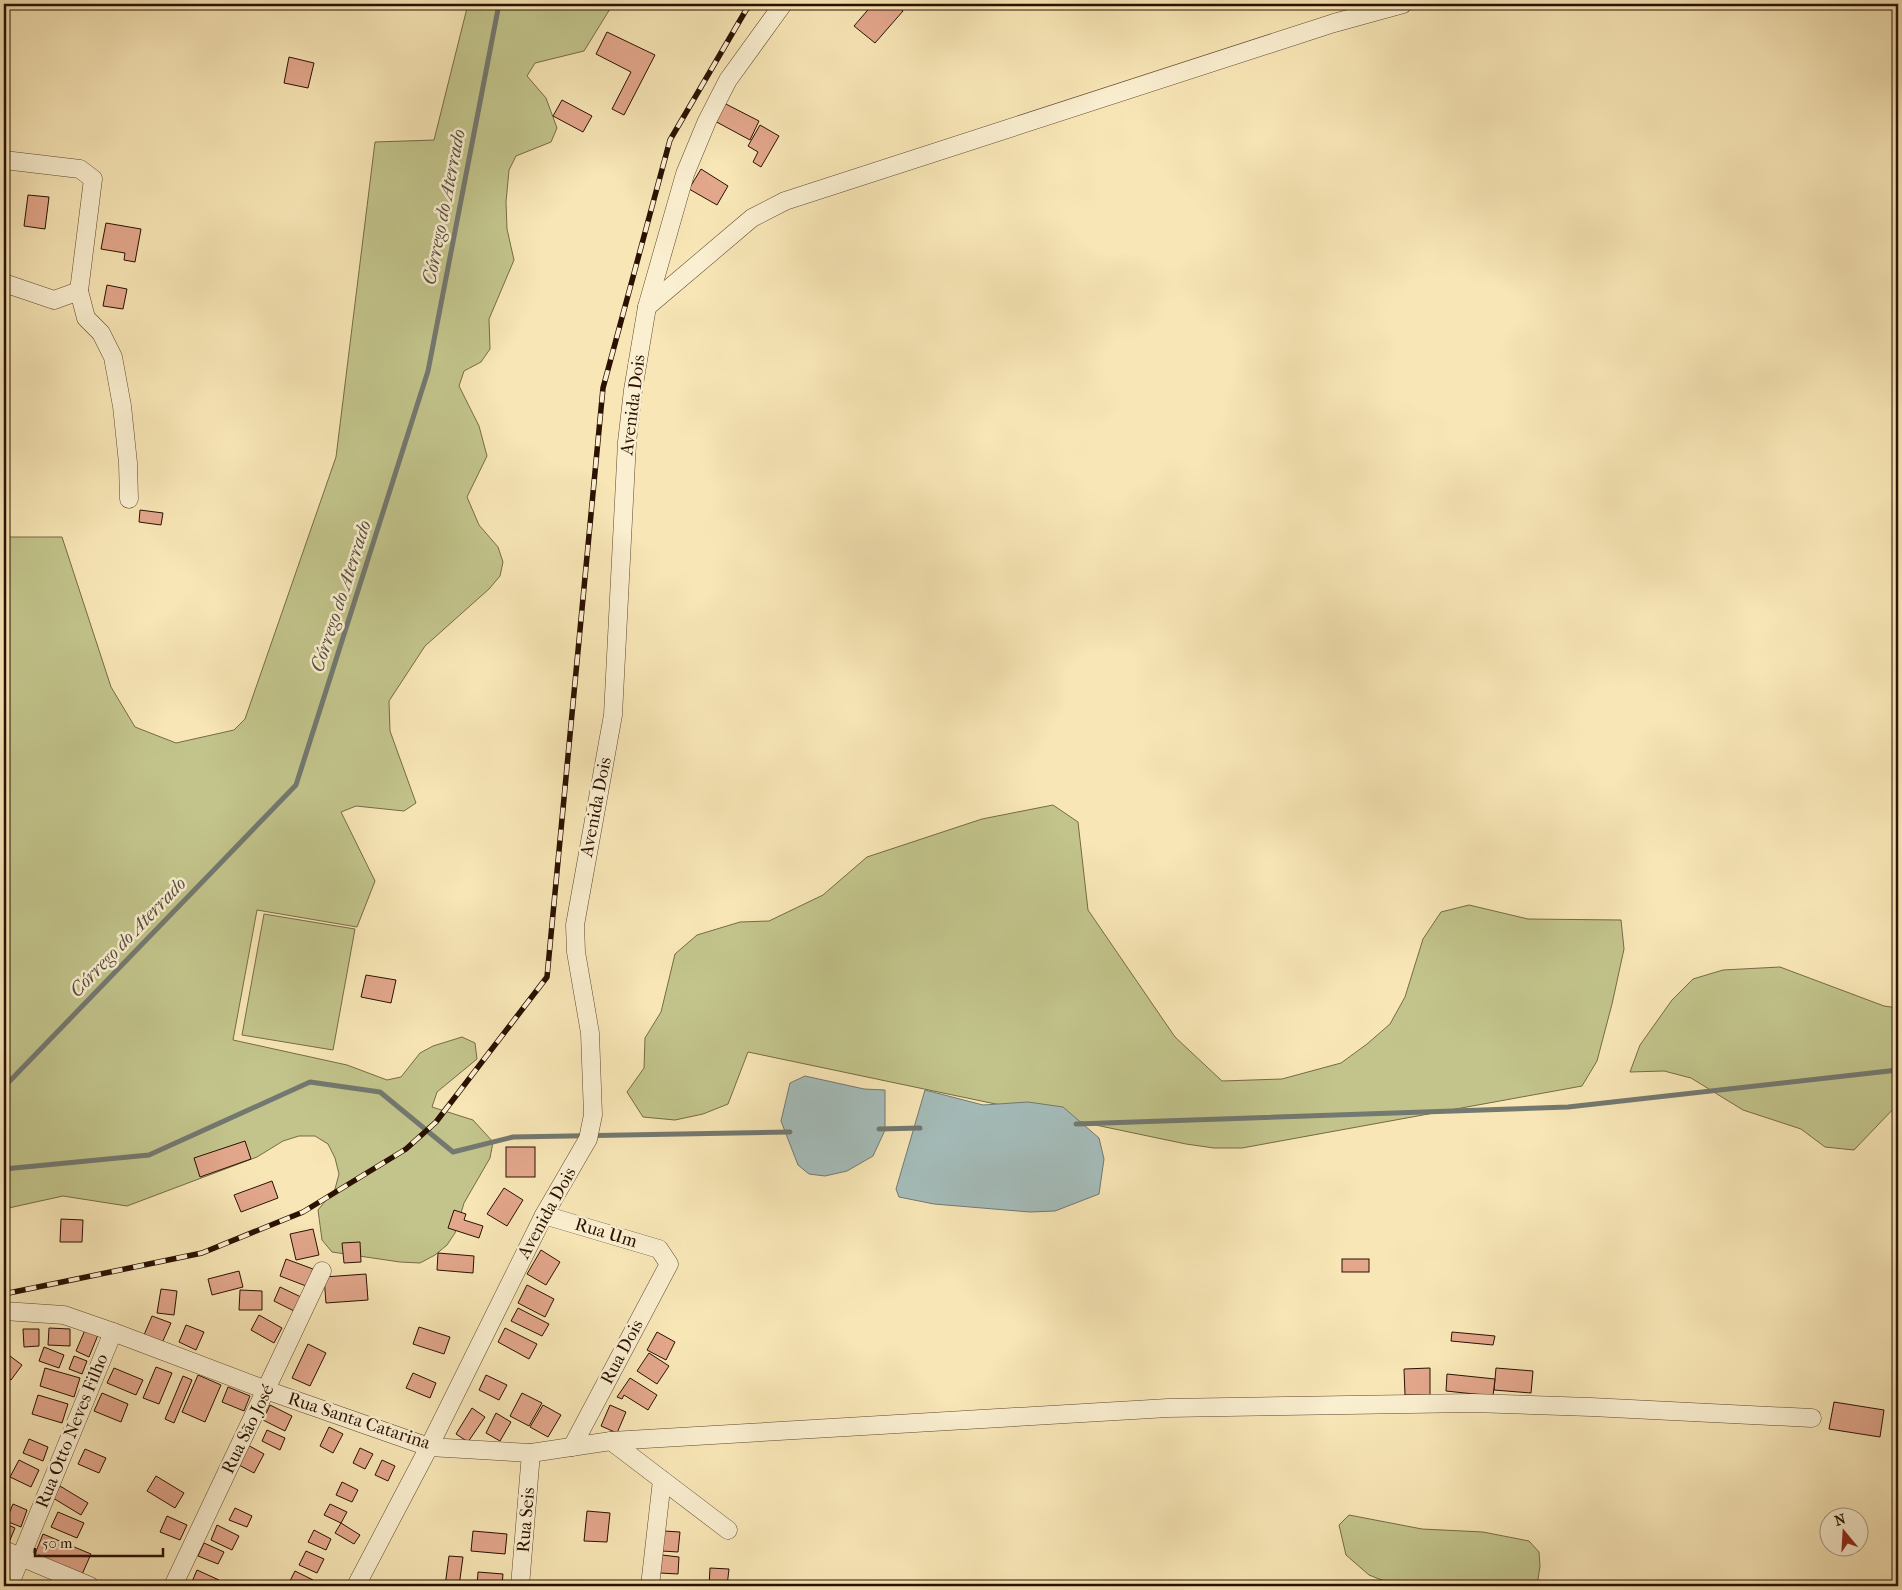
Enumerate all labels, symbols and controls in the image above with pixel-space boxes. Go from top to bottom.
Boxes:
water label: Córrego do Aterrado [418,127,470,287]
street label: Avenida Dois [616,353,650,457]
water label: Córrego do Aterrado [306,518,376,674]
street label: Avenida Dois [576,755,616,860]
water label: Córrego do Aterrado [65,873,191,1001]
street label: Avenida Dois [513,1163,581,1263]
street label: Rua Um [572,1214,640,1252]
street label: Rua Dois [596,1316,648,1388]
street label: Rua Otto Neves Filho [31,1351,113,1511]
street label: Rua São José [217,1381,279,1477]
street label: Rua Santa Catarina [285,1388,434,1454]
street label: Rua Seis [513,1486,539,1553]
north arrow [1820,1508,1870,1558]
text: N [1832,1510,1848,1530]
scale bar [35,1525,162,1557]
text: 50 m [42,1534,73,1552]

